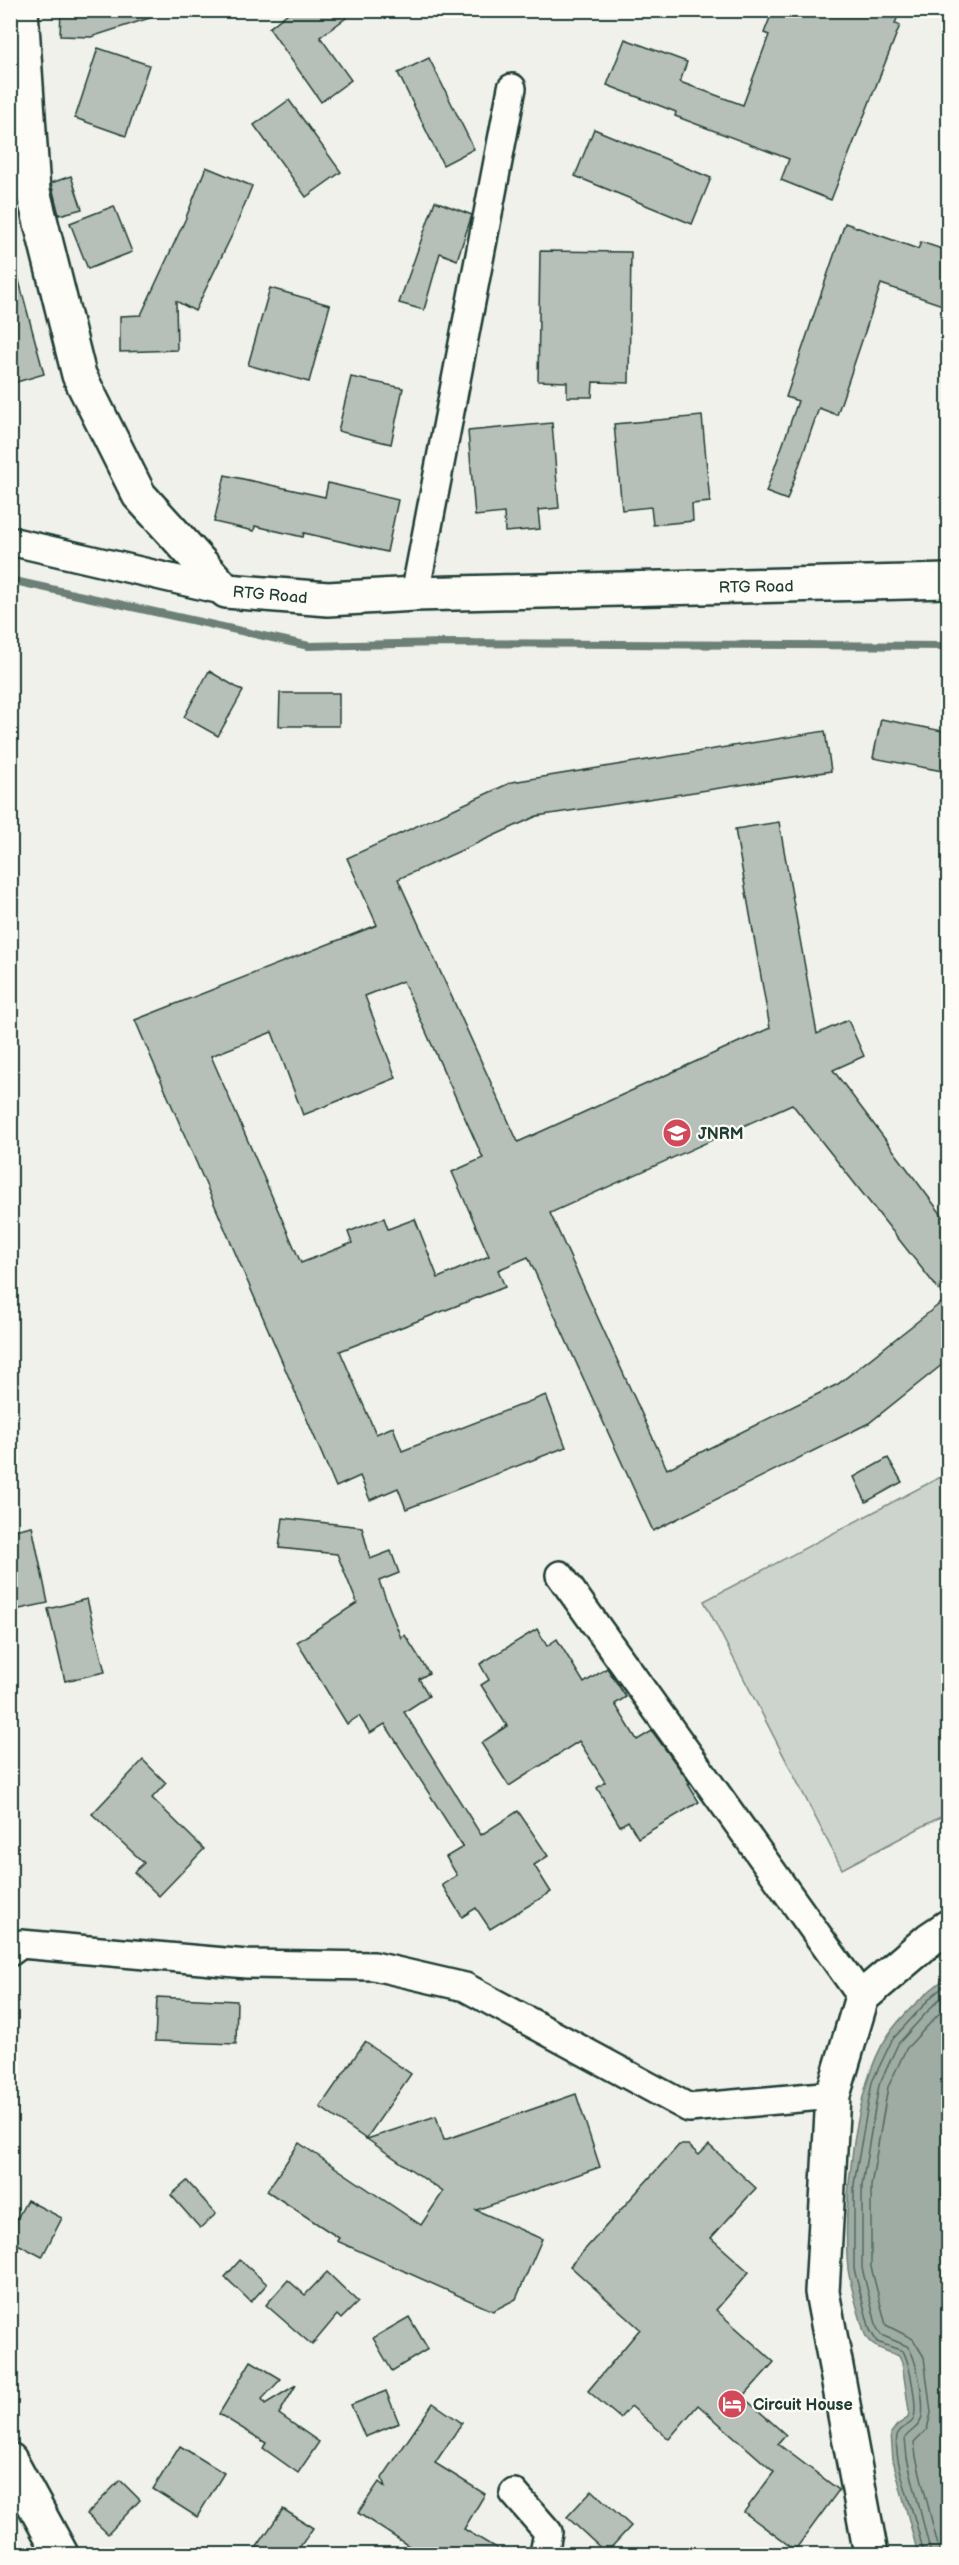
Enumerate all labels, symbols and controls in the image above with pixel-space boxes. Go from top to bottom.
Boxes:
street label: RTG Road [718,577,794,598]
street label: RTG Road [232,583,308,608]
school or university icon: JNRM [661,1117,693,1149]
place label: JNRM [698,1125,743,1144]
hotel icon: Circuit House [716,2388,748,2420]
place label: Circuit House [753,2396,853,2415]

